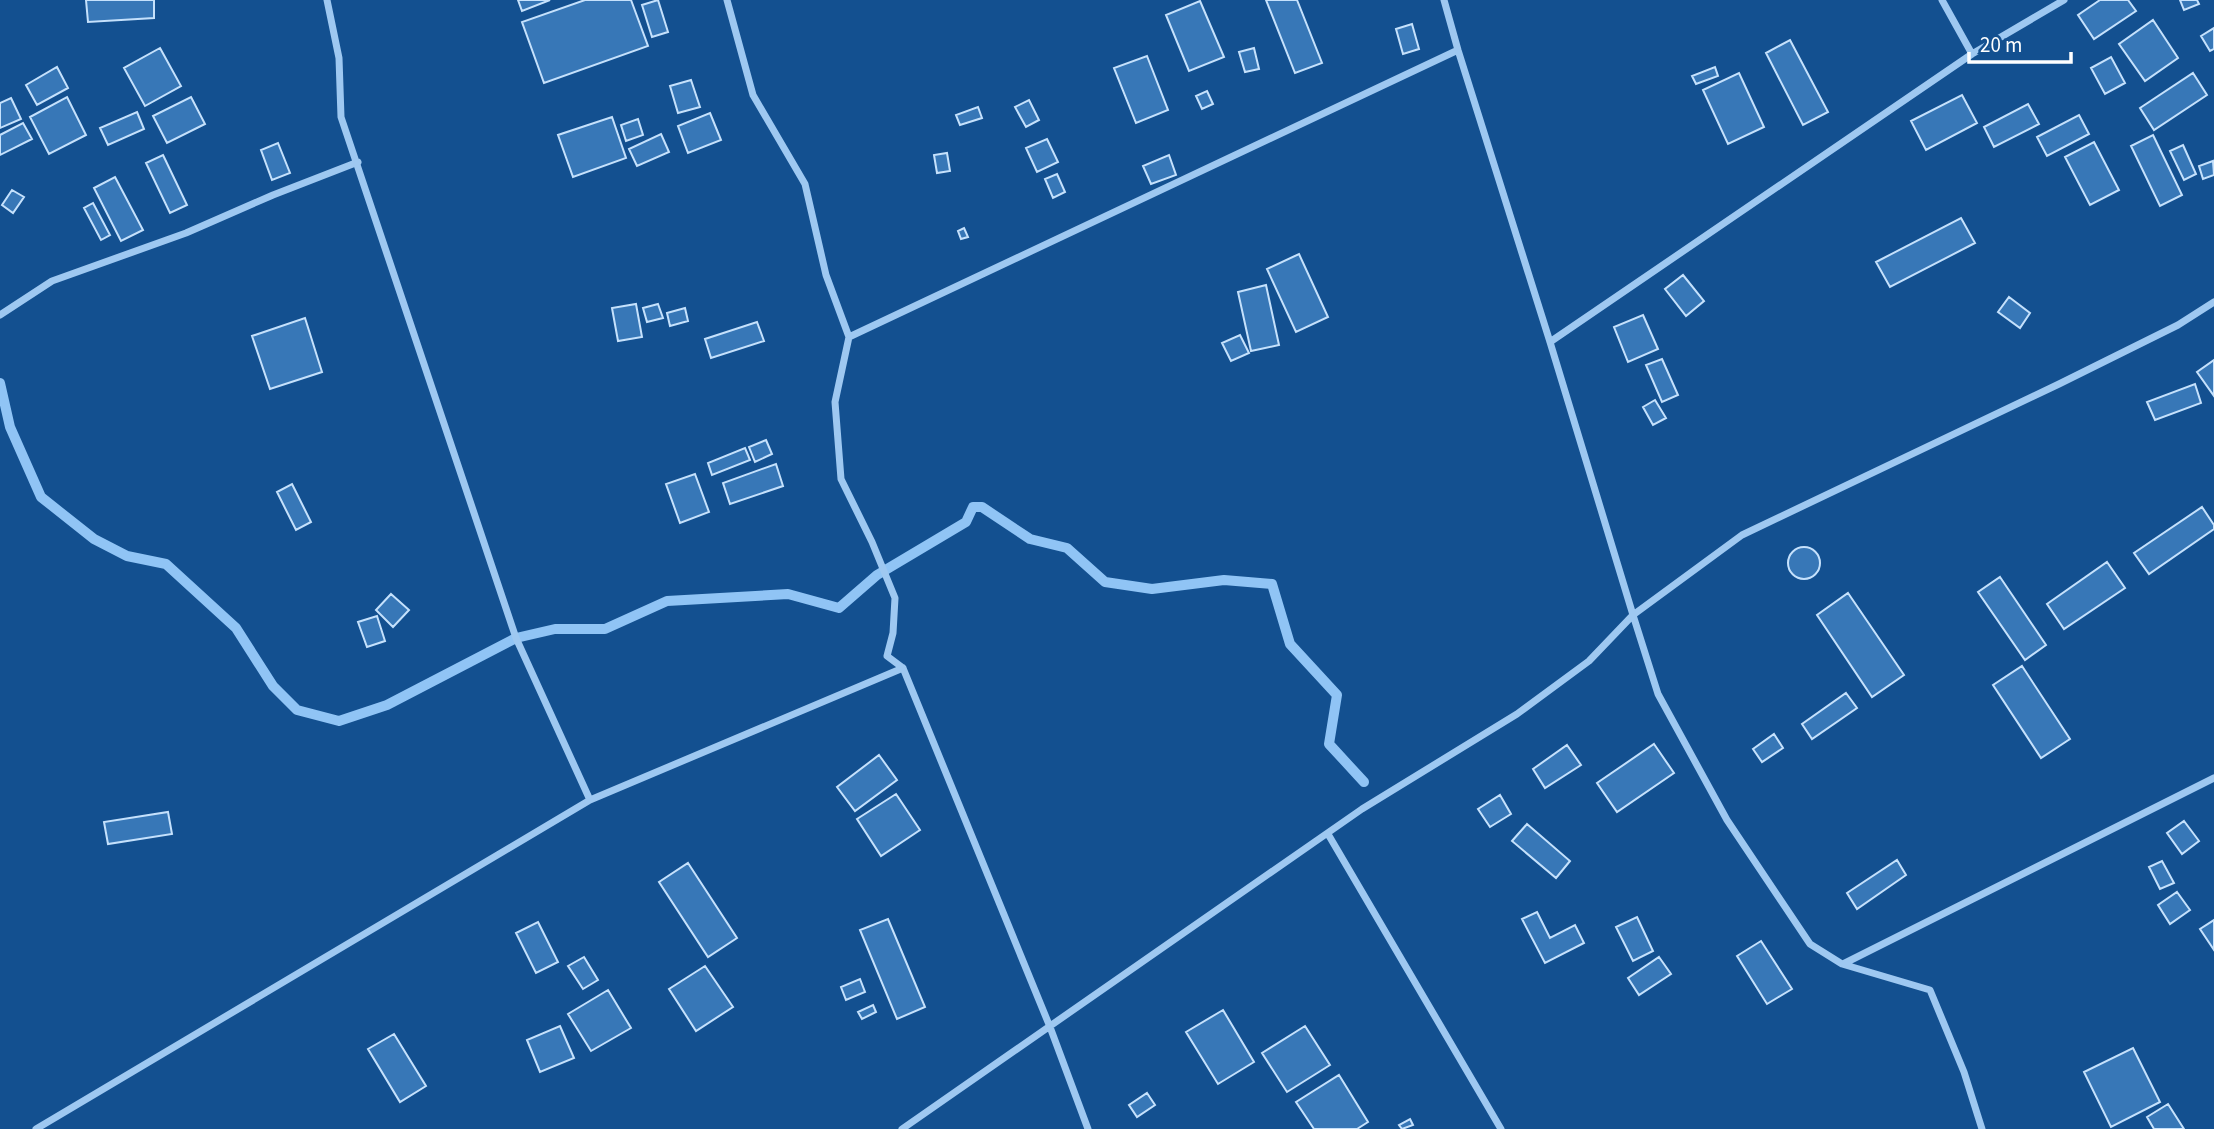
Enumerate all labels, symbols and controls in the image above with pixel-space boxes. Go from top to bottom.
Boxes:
scale bar [1969,21,2070,65]
text: 20 m [1980,30,2022,60]

